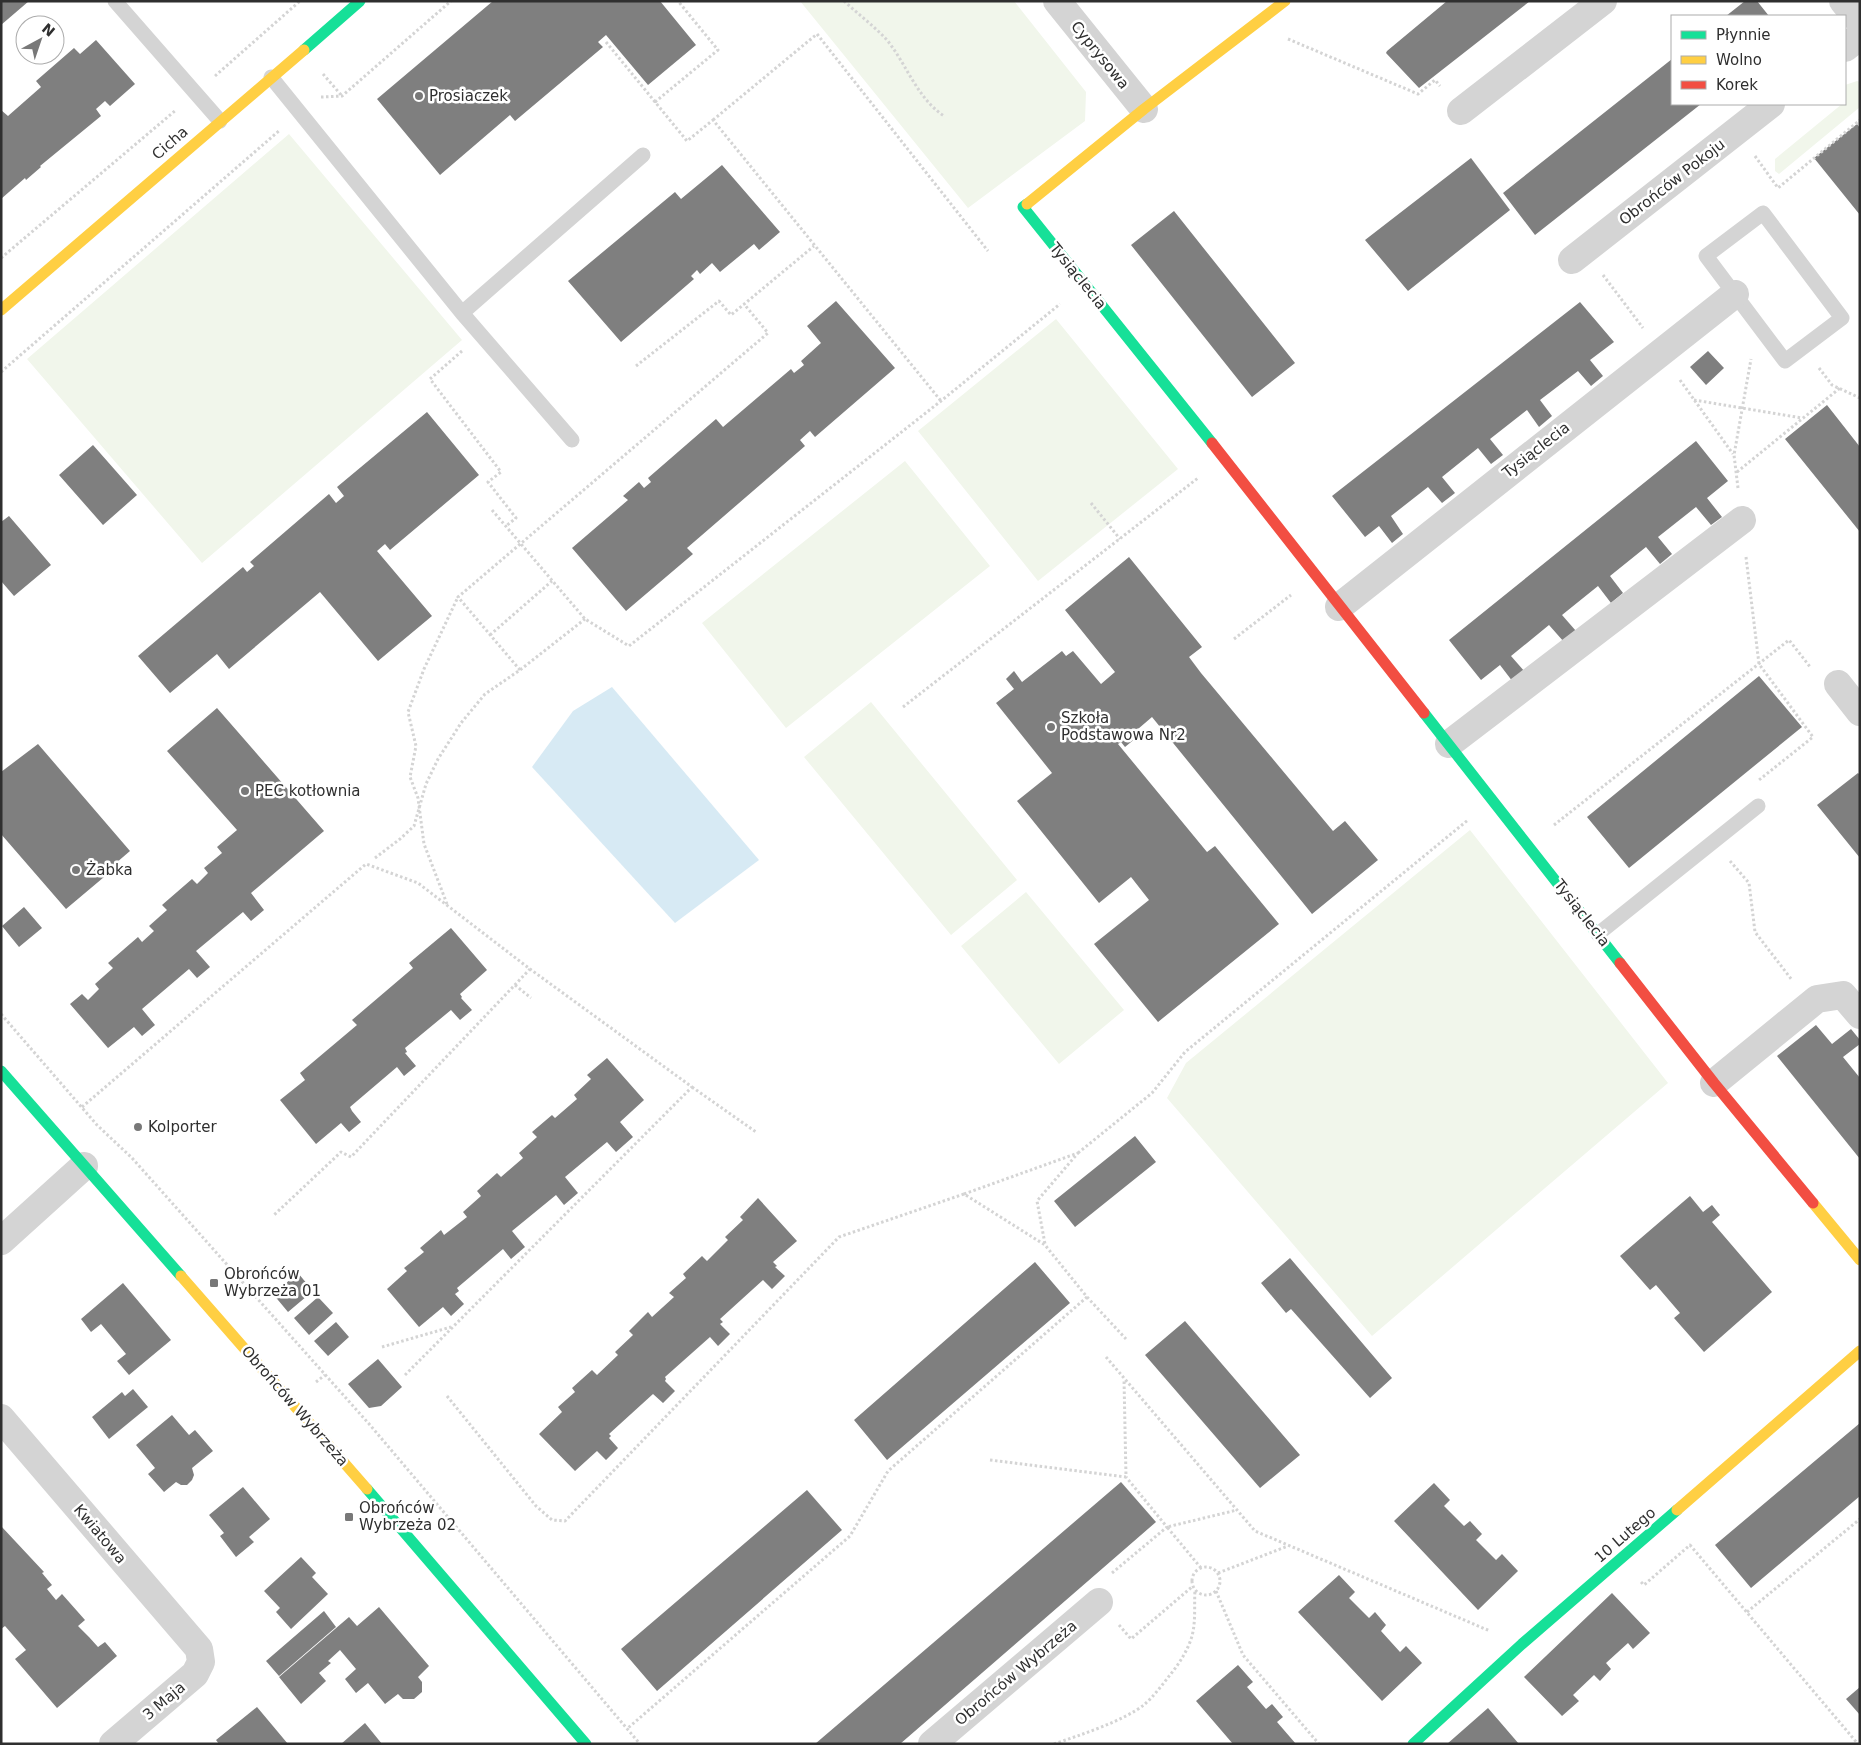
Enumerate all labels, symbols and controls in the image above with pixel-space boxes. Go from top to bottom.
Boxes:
north arrow [15,15,65,65]
legend [1671,15,1846,105]
street label: Cyprysowa [1067,17,1133,93]
text: N [39,20,58,40]
text: Płynnie [1716,26,1771,44]
text: Wolno [1716,51,1762,69]
text: Korek [1716,76,1758,94]
place label: Prosiaczek [429,87,508,105]
marker: Prosiaczek [413,90,425,102]
street label: Cicha [148,123,192,163]
street label: Obrońców Pokoju [1616,135,1728,229]
street label: Tysiąclecia [1045,238,1110,313]
street label: Tysiąclecia [1498,418,1573,482]
place label: Szkoła Podstawowa Nr2 [1061,709,1186,744]
marker: Szkoła Podstawowa Nr2 [1045,721,1057,733]
place label: PEC kotłownia [255,782,361,800]
marker: PEC kotłownia [239,785,251,797]
place label: Żabka [86,860,133,879]
marker: Żabka [70,864,82,876]
street label: Tysiąclecia [1550,875,1614,950]
place label: Kolporter [148,1118,217,1136]
marker: Kolporter [132,1121,144,1133]
place label: Obrońców Wybrzeża 01 [224,1265,321,1300]
marker: Obrońców Wybrzeża 01 [208,1277,220,1289]
street label: Obrońców Wybrzeża [238,1342,352,1470]
place label: Obrońców Wybrzeża 02 [359,1499,456,1534]
street label: Kwiatowa [70,1501,130,1567]
street label: 10 Lutego [1591,1504,1659,1566]
marker: Obrońców Wybrzeża 02 [343,1511,355,1523]
street label: Obrońców Wybrzeża [951,1617,1081,1729]
street label: 3 Maja [139,1678,189,1724]

